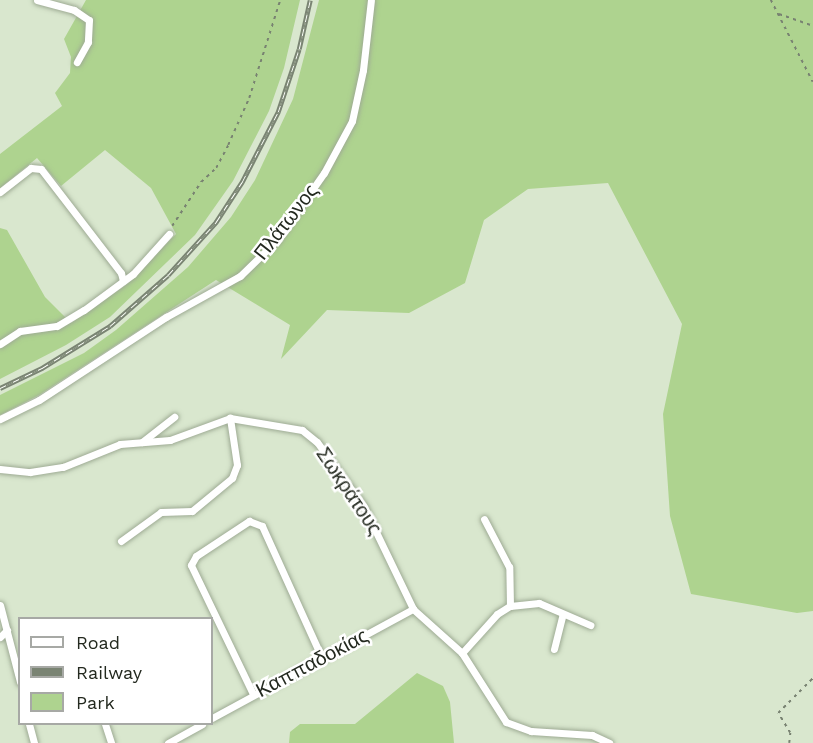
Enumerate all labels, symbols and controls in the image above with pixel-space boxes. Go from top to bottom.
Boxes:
street label: Πλάτωνος [249,179,323,265]
street label: Σωκράτους [311,443,387,539]
legend [18,617,213,725]
street label: Καππαδοκίας [252,623,372,703]
text: Road [76,632,120,653]
text: Railway [76,662,142,683]
text: Park [76,692,115,713]

